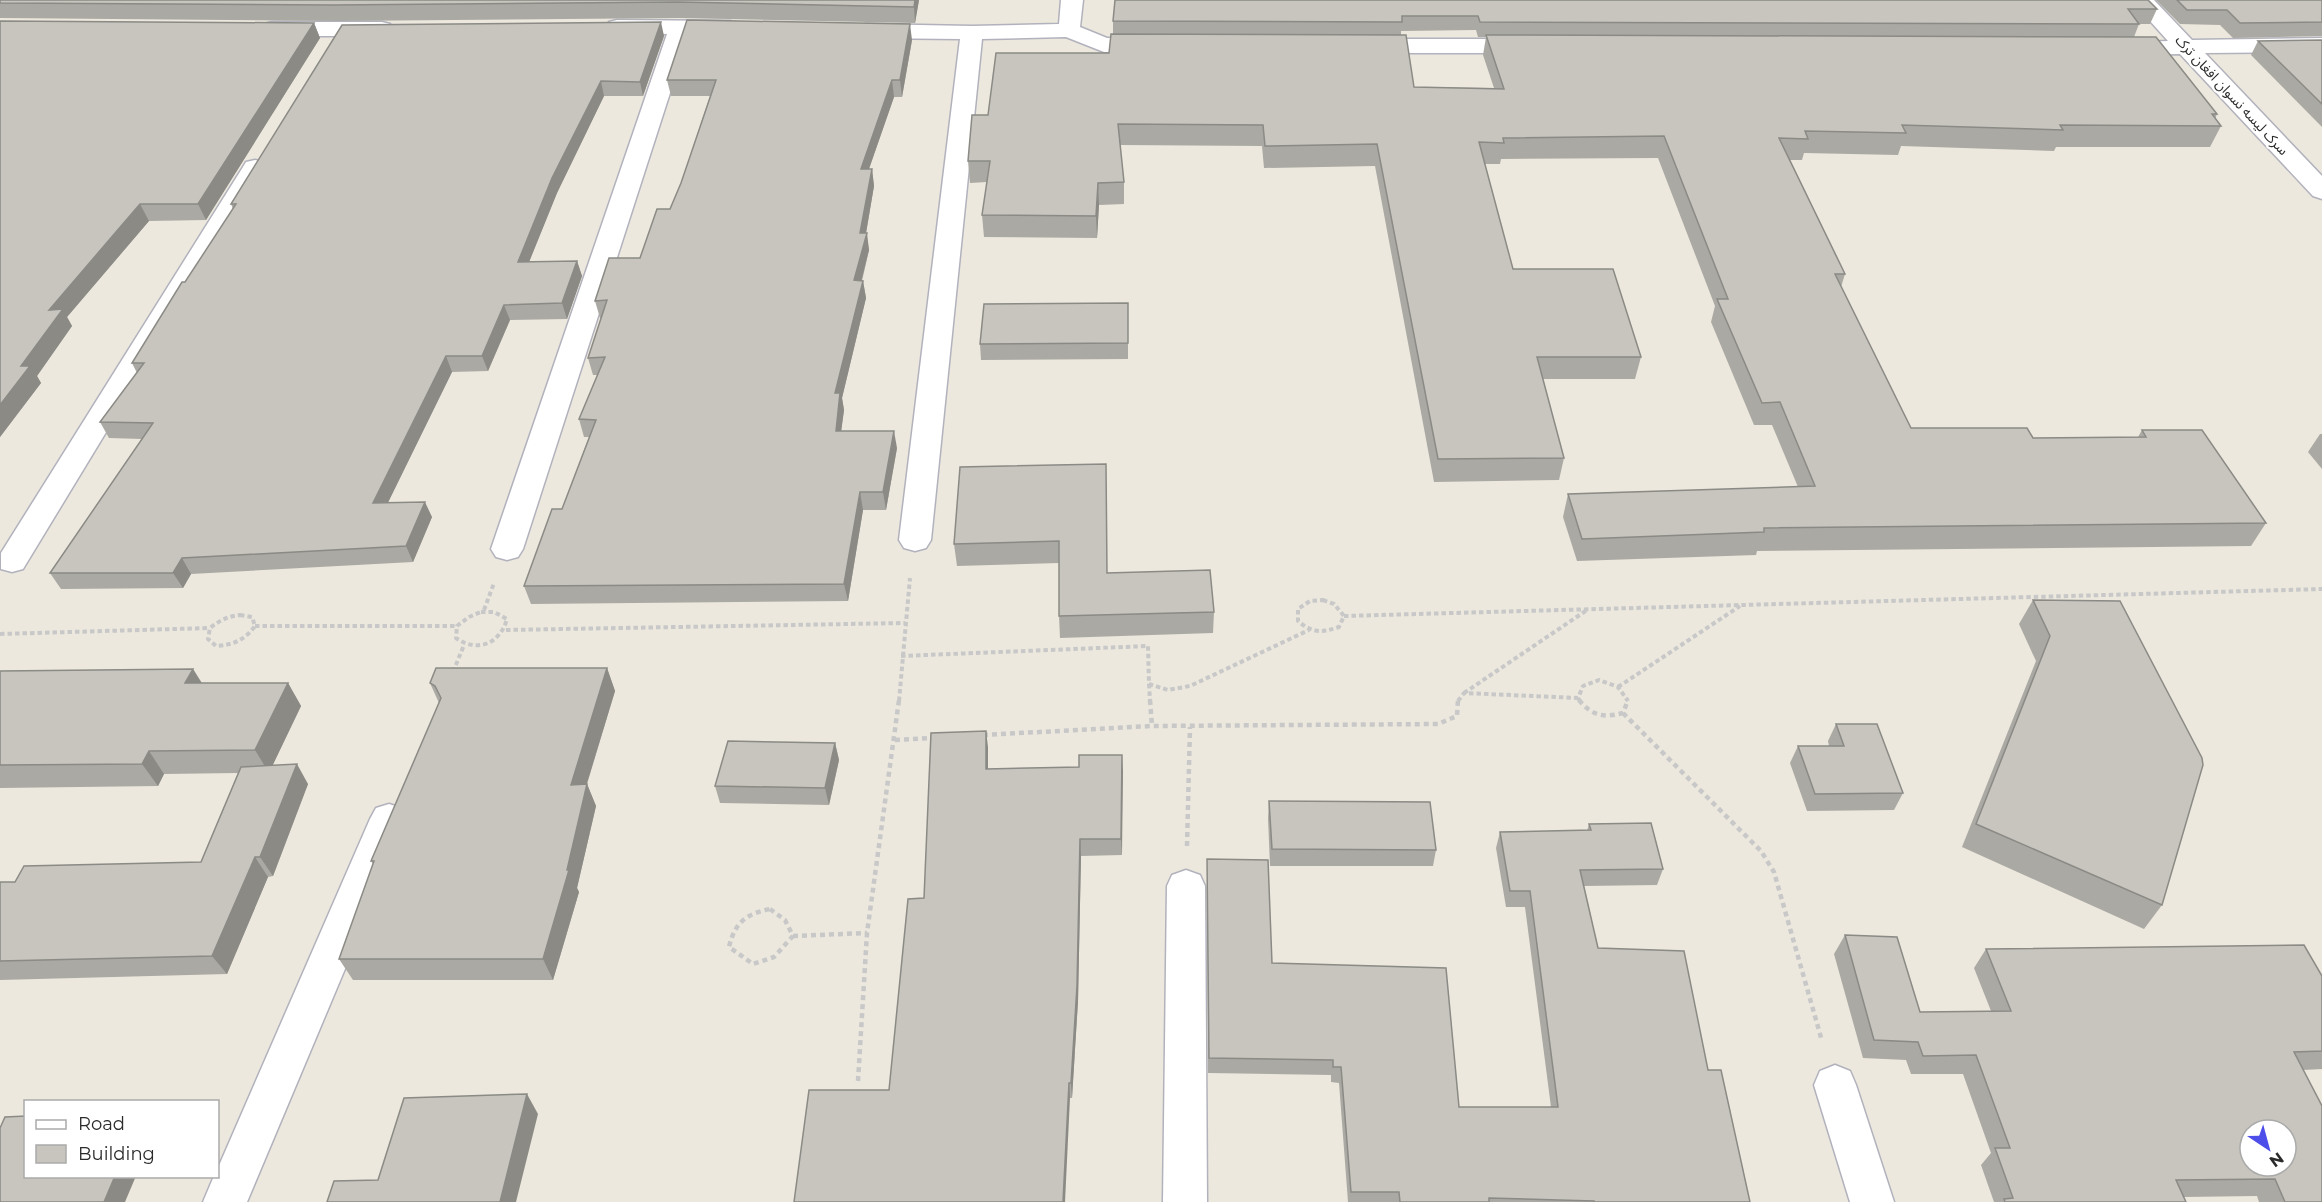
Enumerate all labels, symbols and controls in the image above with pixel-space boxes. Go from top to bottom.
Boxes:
street label: سرک لیسه نسوان افغان‌ ترک [2172,31,2292,159]
legend [24,1100,219,1178]
text: Road [78,1113,125,1135]
north arrow [2238,1118,2298,1178]
text: Building [78,1143,155,1165]
text: N [2266,1148,2287,1171]

